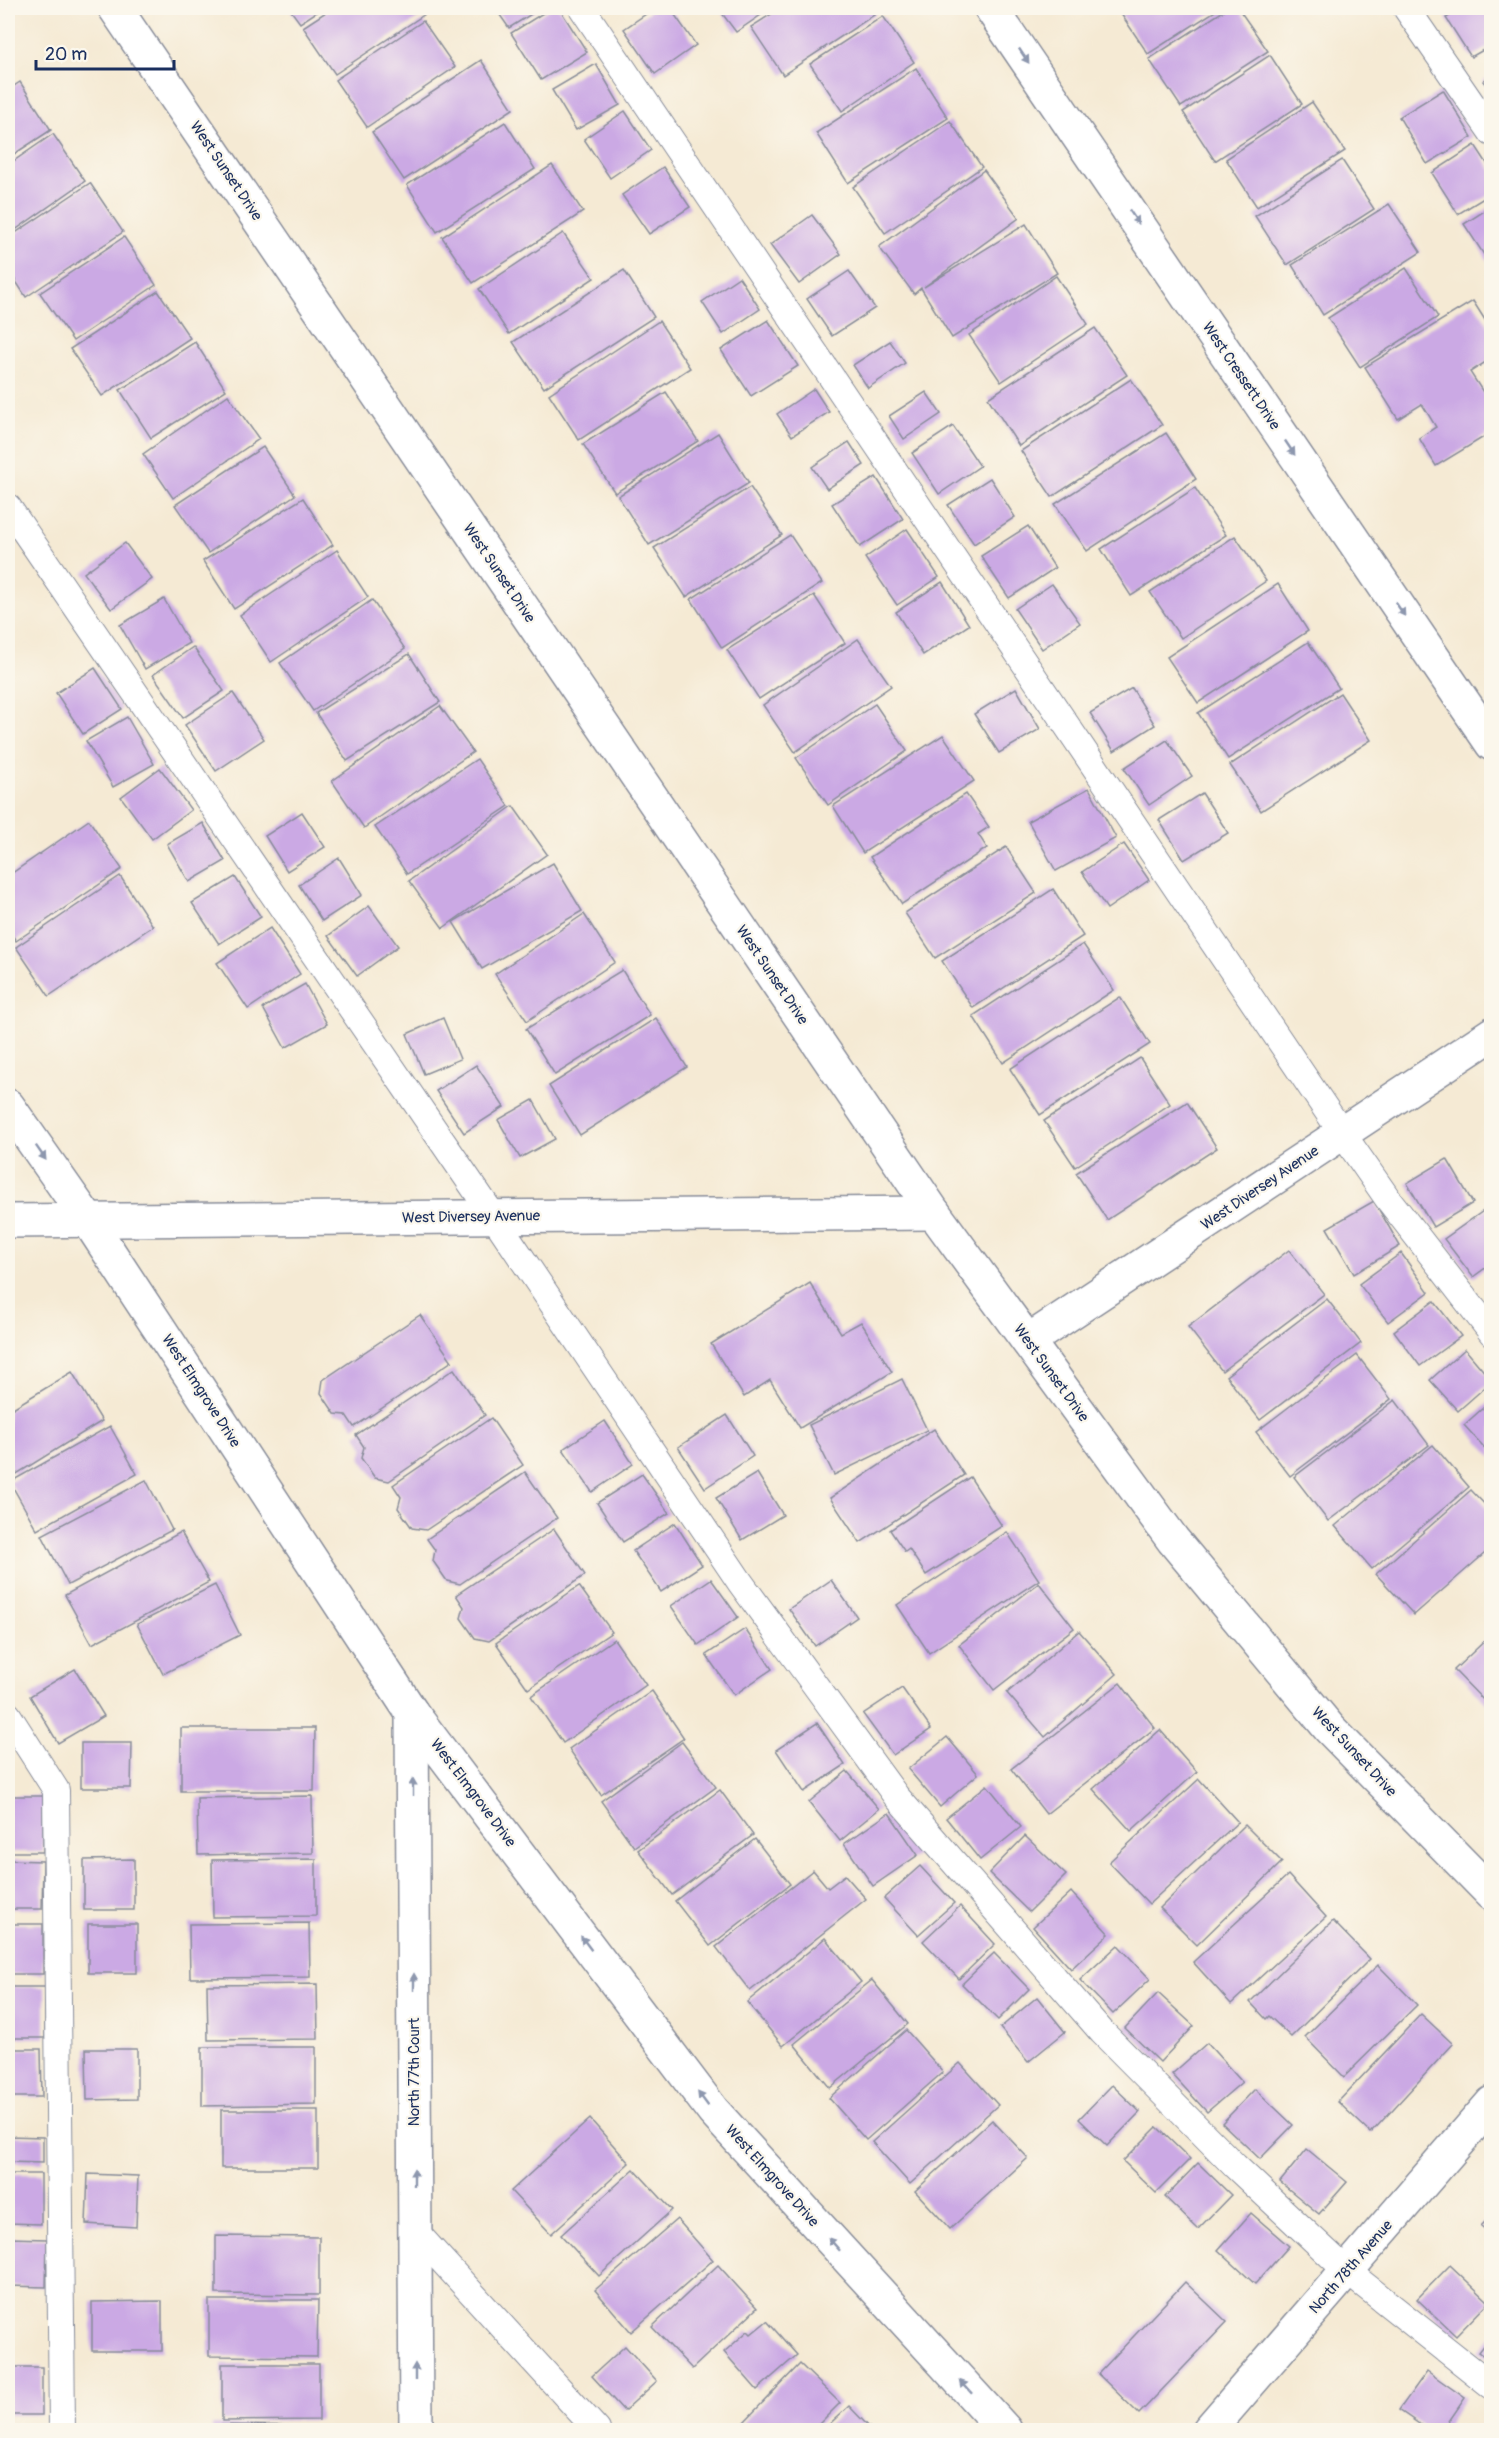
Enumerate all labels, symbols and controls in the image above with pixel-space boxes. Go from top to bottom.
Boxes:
scale bar [36,33,174,71]
text: 20 m [45,43,87,66]
one-way arrow [1018,48,1029,64]
street label: West Sunset Drive [186,118,267,225]
one-way arrow [1128,209,1140,225]
street label: West Cressett Drive [1198,318,1284,434]
one-way arrow [1285,440,1296,456]
street label: West Sunset Drive [459,520,540,627]
one-way arrow [1394,601,1406,617]
street label: West Sunset Drive [732,922,813,1029]
street label: West Diversey Avenue [1197,1141,1323,1234]
one-way arrow [35,1145,47,1161]
street label: West Diversey Avenue [402,1206,541,1228]
street label: West Sunset Drive [1009,1320,1093,1426]
street label: West Elmgrove Drive [157,1331,245,1452]
street label: West Sunset Drive [1307,1703,1401,1801]
street label: West Elmgrove Drive [426,1735,520,1852]
one-way arrow [408,1778,418,1797]
one-way arrow [580,1936,592,1952]
one-way arrow [409,1973,418,1992]
street label: North 77th Court [405,2017,424,2126]
one-way arrow [698,2091,710,2106]
street label: West Elmgrove Drive [721,2121,823,2231]
one-way arrow [409,2168,419,2187]
street label: North 78th Avenue [1305,2216,1397,2318]
one-way arrow [827,2236,841,2251]
one-way arrow [410,2363,420,2382]
one-way arrow [959,2380,973,2395]

